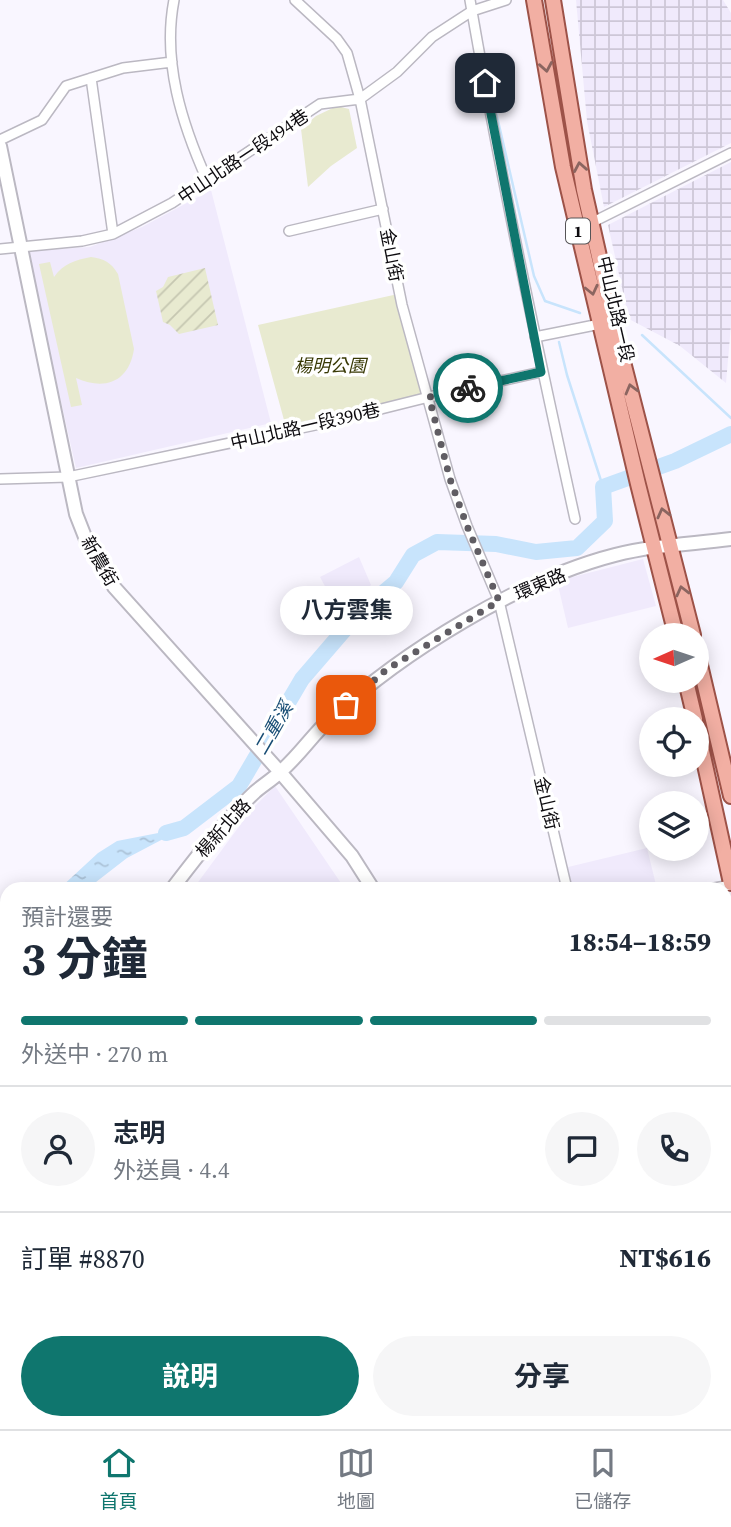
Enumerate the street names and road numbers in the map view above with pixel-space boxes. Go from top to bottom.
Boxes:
street label: 中山北路一段494巷 [173,103,313,209]
road number: 1 [566,218,590,244]
street label: 金山街 [375,226,409,284]
street label: 中山北路一段 [592,254,640,364]
street label: 中山北路一段390巷 [228,397,382,455]
street label: 新農街 [76,531,124,591]
street label: 環東路 [510,562,570,606]
street label: 金山街 [529,774,565,832]
street label: 楊新北路 [190,793,256,863]

